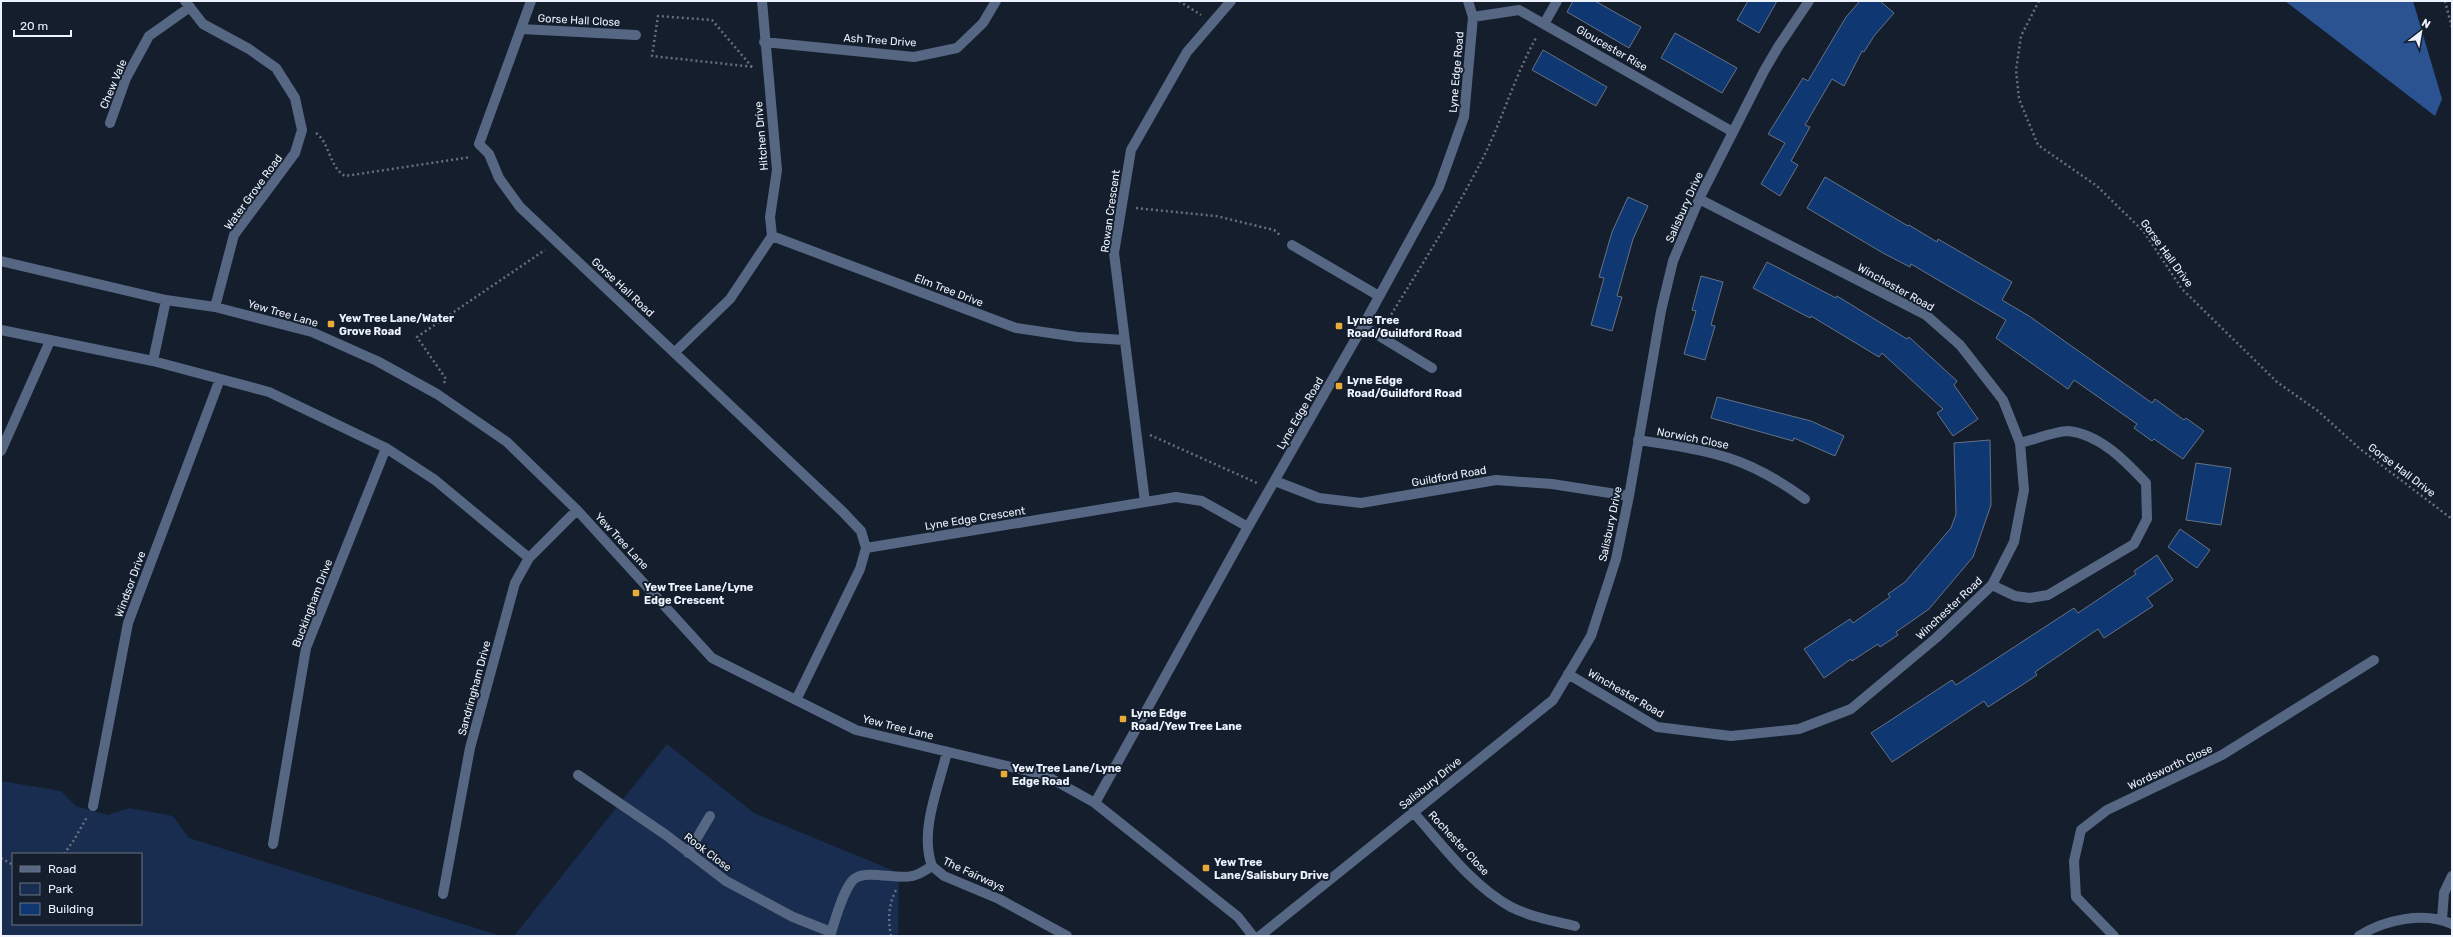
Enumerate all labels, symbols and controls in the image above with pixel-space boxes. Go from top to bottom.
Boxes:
scale bar [14,12,71,38]
street label: Gorse Hall Close [537,12,621,29]
north arrow [2401,12,2441,52]
text: N [2419,16,2433,32]
text: 20 m [20,19,48,33]
street label: Gloucester Rise [1574,23,1649,74]
street label: Ash Tree Drive [843,31,917,50]
street label: Lyne Edge Road [1446,31,1467,113]
street label: Chew Vale [97,57,130,111]
street label: Hitchen Drive [752,101,771,171]
street label: Water Grove Road [222,152,285,233]
street label: Rowan Crescent [1098,168,1123,253]
street label: Salisbury Drive [1663,170,1706,245]
street label: Gorse Hall Drive [2138,217,2196,290]
street label: Gorse Hall Road [589,255,657,320]
street label: Winchester Road [1855,261,1936,314]
street label: Elm Tree Drive [913,271,985,310]
street label: Yew Tree Lane [246,297,320,330]
place label: Yew Tree Lane/Water Grove Road [339,312,454,338]
place label: Lyne Tree Road/Guildford Road [1347,314,1462,340]
marker: Yew Tree Lane/Water Grove Road [326,319,336,329]
marker: Lyne Tree Road/Guildford Road [1334,321,1344,331]
place label: Lyne Edge Road/Guildford Road [1347,374,1462,400]
street label: Lyne Edge Road [1274,375,1326,452]
marker: Lyne Edge Road/Guildford Road [1334,381,1344,391]
street label: Norwich Close [1656,425,1730,452]
street label: Gorse Hall Drive [2365,441,2438,500]
street label: Guildford Road [1411,464,1488,489]
street label: Salisbury Drive [1596,486,1625,563]
street label: Lyne Edge Crescent [924,504,1027,533]
street label: Yew Tree Lane [592,510,651,572]
street label: Windsor Drive [112,549,149,619]
street label: Buckingham Drive [290,557,335,649]
street label: Winchester Road [1914,574,1985,642]
place label: Yew Tree Lane/Lyne Edge Crescent [644,581,754,607]
marker: Yew Tree Lane/Lyne Edge Crescent [631,588,641,598]
street label: Sandringham Drive [456,639,493,737]
street label: Winchester Road [1585,666,1666,721]
place label: Lyne Edge Road/Yew Tree Lane [1131,707,1242,733]
street label: Yew Tree Lane [861,712,935,743]
marker: Lyne Edge Road/Yew Tree Lane [1118,714,1128,724]
street label: Wordsworth Close [2126,742,2215,793]
street label: Salisbury Drive [1397,754,1464,812]
place label: Yew Tree Lane/Lyne Edge Road [1012,762,1122,788]
marker: Yew Tree Lane/Lyne Edge Road [999,769,1009,779]
street label: Rochester Close [1426,808,1492,878]
street label: Rook Close [681,830,734,874]
legend [12,853,142,925]
street label: The Fairways [941,854,1007,895]
place label: Yew Tree Lane/Salisbury Drive [1214,856,1329,882]
text: Road [48,862,76,876]
marker: Yew Tree Lane/Salisbury Drive [1201,863,1211,873]
text: Park [48,882,74,896]
text: Building [48,902,94,916]

